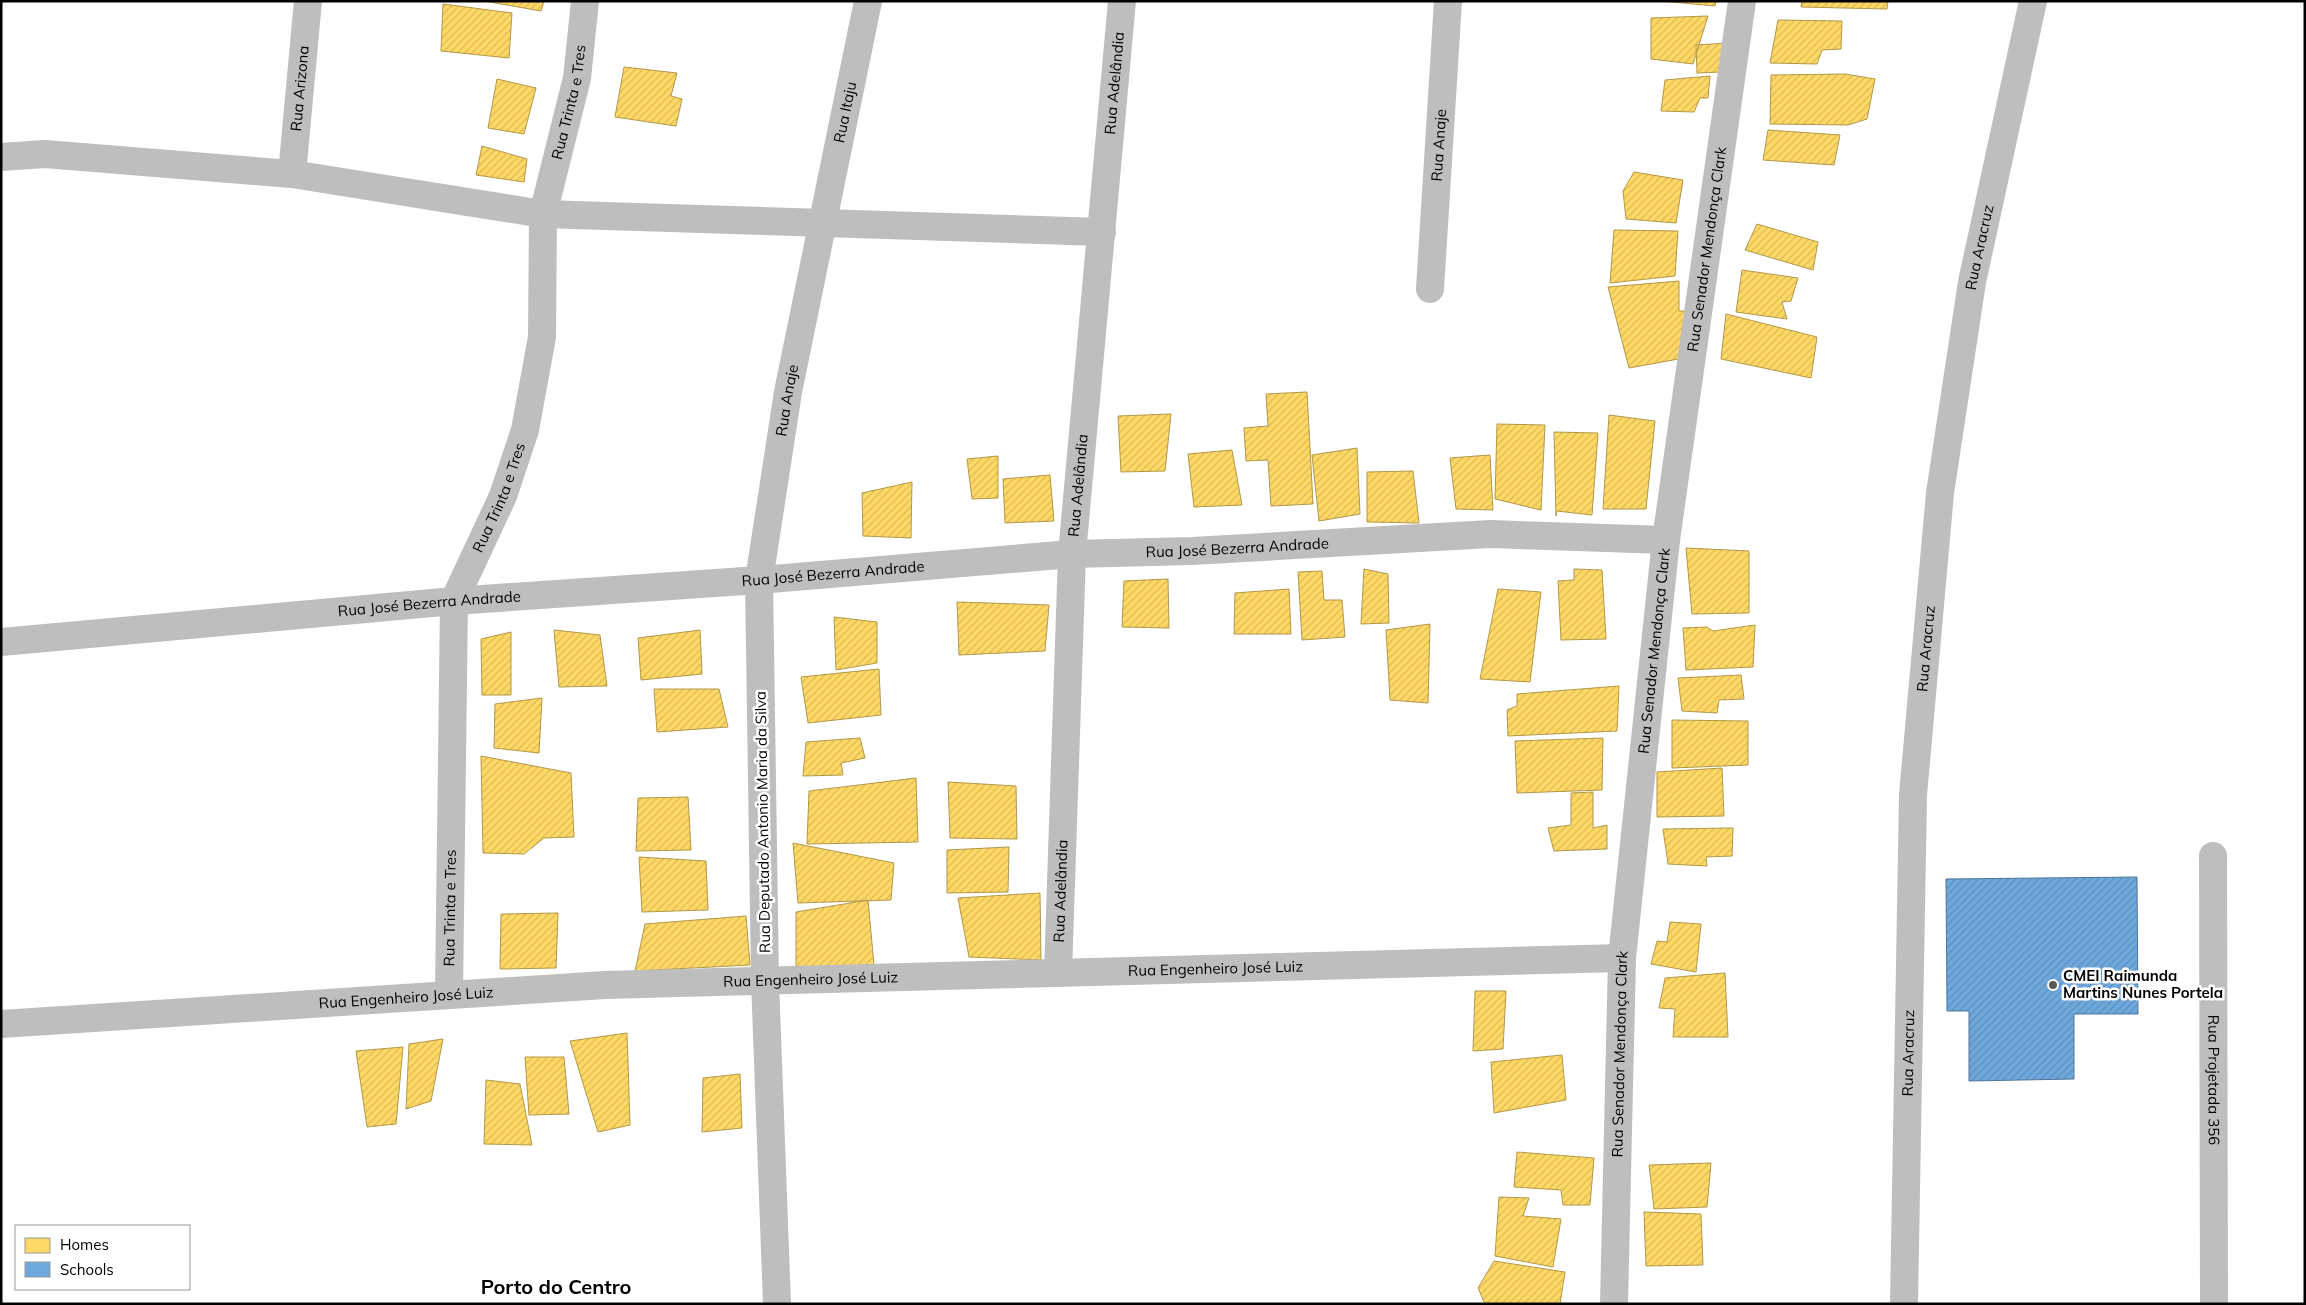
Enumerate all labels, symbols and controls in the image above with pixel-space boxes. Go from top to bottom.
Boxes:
street label: Rua Adelândia [1100,31,1128,135]
street label: Rua Trinta e Tres [547,44,589,161]
street label: Rua Arizona [286,45,313,132]
street label: Rua Itaju [829,80,860,145]
street label: Rua Anaje [1427,108,1450,182]
street label: Rua Senador Mendonça Clark [1683,145,1730,353]
street label: Rua Aracruz [1961,203,1998,291]
street label: Rua Anaje [771,363,802,438]
street label: Rua Adelândia [1064,433,1092,538]
street label: Rua Trinta e Tres [468,440,529,555]
street label: Rua José Bezerra Andrade [1145,533,1329,561]
street label: Rua Senador Mendonça Clark [1634,547,1674,755]
street label: Rua José Bezerra Andrade [741,556,925,590]
street label: Rua José Bezerra Andrade [337,586,521,620]
street label: Rua Aracruz [1912,604,1939,693]
street label: Rua Deputado Antonio Maria da Silva [751,691,774,953]
street label: Rua Adelândia [1049,839,1071,943]
street label: Rua Trinta e Tres [439,849,460,967]
street label: Rua Senador Mendonça Clark [1607,949,1632,1158]
street label: Rua Engenheiro José Luiz [1128,956,1304,980]
place label: CMEI Raimunda Martins Nunes Portela [2063,966,2223,1002]
street label: Rua Engenheiro José Luiz [723,967,899,991]
marker: CMEI Raimunda Martins Nunes Portela [2047,979,2059,991]
street label: Rua Engenheiro José Luiz [318,982,494,1012]
street label: Rua Aracruz [1898,1009,1918,1097]
street label: Rua Projetada 356 [2204,1015,2224,1145]
legend [15,1225,190,1290]
text: Homes [60,1235,109,1254]
text: Schools [60,1260,114,1279]
district label: Porto do Centro [481,1274,632,1299]

